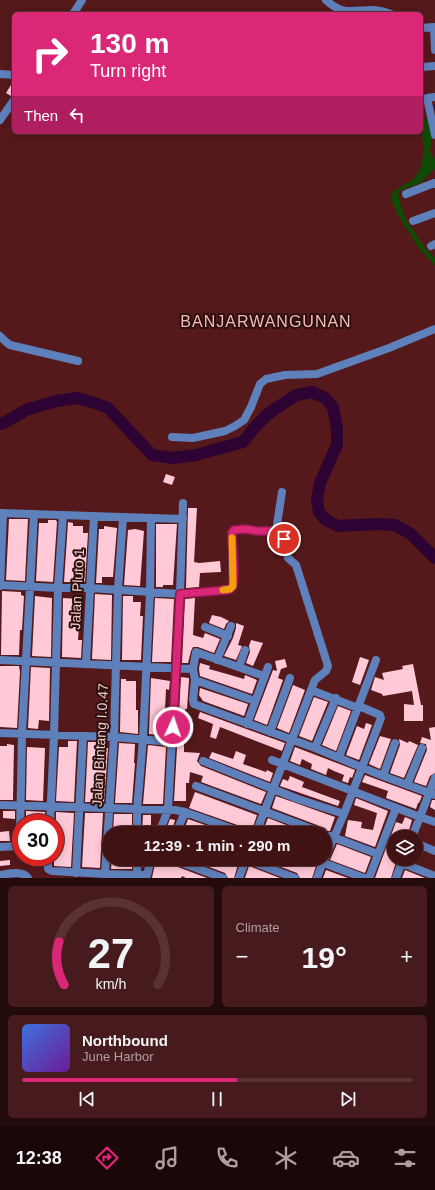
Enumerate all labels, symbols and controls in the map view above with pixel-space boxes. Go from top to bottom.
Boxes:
icon: right [24,28,76,80]
text: 130 m [90,28,169,59]
text: Turn right [90,61,166,81]
icon: left [66,104,88,126]
text: Then [24,107,58,124]
district label: BANJARWANGUNAN [180,313,352,330]
pin [267,522,301,556]
icon: arrive [273,528,295,550]
street label: Jalan Pluto 1 [67,548,87,630]
street label: Jalan Bintang I.0.47 [89,683,111,807]
position arrow [152,706,194,748]
speed limit sign: 30 [12,814,64,866]
map controls [387,830,423,866]
button: layers [387,830,423,866]
text: 12:39 · 1 min · 290 m [144,837,290,854]
text: Climate [236,920,280,935]
text: 27 [88,929,134,976]
text: 19° [302,941,347,974]
text: − [236,944,248,969]
text: + [400,944,413,969]
text: km/h [95,975,126,991]
text: Northbound [82,1032,168,1049]
text: June Harbor [82,1049,154,1064]
icon: previous [76,1088,98,1110]
icon: pause [206,1088,228,1110]
icon: next [337,1088,359,1110]
icon: directions [93,1144,121,1172]
icon: music [153,1144,181,1172]
icon: phone [213,1144,241,1172]
icon: climate [272,1144,300,1172]
icon: car [332,1144,360,1172]
icon: filters [391,1144,419,1172]
text: 12:38 [16,1148,62,1168]

